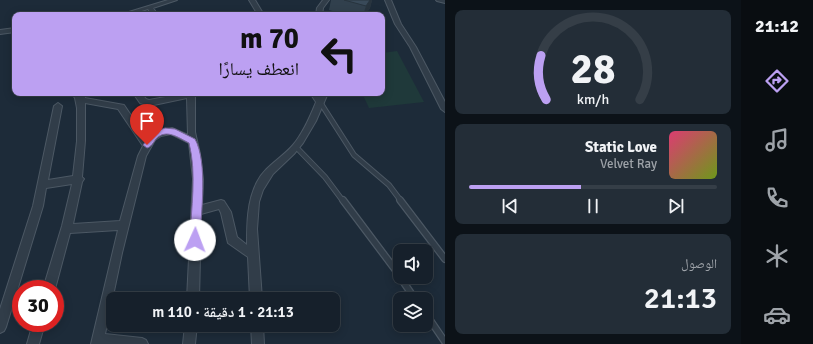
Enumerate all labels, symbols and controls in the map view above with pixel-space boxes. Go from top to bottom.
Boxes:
text: 21:12 [755,15,799,37]
text: 70 m [240,22,299,56]
icon: left [313,28,365,80]
text: 28 [571,44,615,95]
text: انعطف يسارًا [218,58,299,80]
icon: directions [763,67,791,95]
text: km/h [577,91,609,108]
pin [130,104,164,145]
icon: arrive [136,110,158,132]
icon: music [763,126,791,154]
text: Static Love [585,138,657,156]
text: Velvet Ray [600,156,657,172]
icon: phone [763,184,791,212]
icon: previous [499,195,521,217]
icon: pause [582,195,604,217]
icon: next [665,195,687,217]
position arrow [174,219,216,261]
icon: climate [763,242,791,270]
map controls [393,244,433,332]
button: sound [393,244,433,284]
text: الوصول [681,256,717,272]
speed limit sign: 30 [12,280,64,332]
text: 21:13 [644,280,717,317]
button: layers [393,292,433,332]
icon: car [763,301,791,329]
text: 21:13 · 1 دقيقة · 110 m [152,303,294,321]

